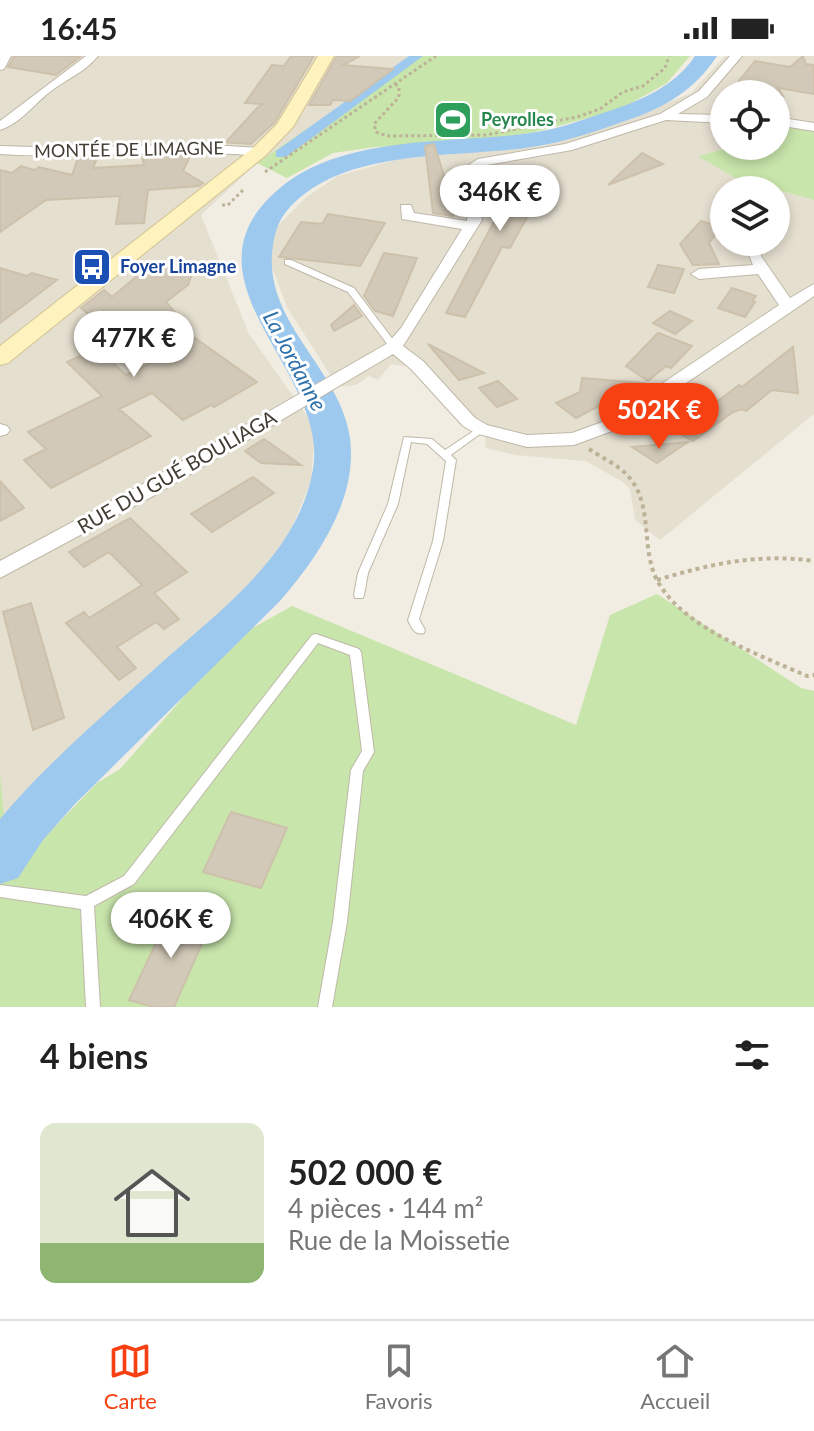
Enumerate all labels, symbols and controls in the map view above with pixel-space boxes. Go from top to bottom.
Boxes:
text: 16:45 [40,10,117,46]
map controls [710,80,790,256]
button: locate [710,80,790,160]
sports icon: Peyrolles [432,99,474,141]
place label: Peyrolles [481,108,554,130]
street label: MONTÉE DE LIMAGNE [34,136,224,162]
pin: 346K € [435,165,565,233]
text: 346K € [458,175,542,207]
button: layers [710,176,790,256]
bus stop icon: Foyer Limagne [71,246,113,288]
place label: Foyer Limagne [120,255,237,277]
water label: La Jordanne [258,306,333,416]
pin: 477K € [69,311,199,379]
text: 477K € [92,321,176,353]
pin: 502K € [594,383,724,451]
text: 502K € [617,393,701,425]
street label: RUE DU GUÉ BOULIAGA [73,404,281,538]
pin: 406K € [106,892,236,960]
text: 406K € [129,902,213,934]
icon: filters [730,1033,774,1077]
text: 4 biens [40,1035,148,1076]
text: 502 000 € [288,1151,443,1192]
icon: home [104,1155,200,1251]
text: 4 pièces · 144 m² [288,1192,483,1224]
text: Rue de la Moissetie [288,1224,510,1256]
tab: Carte [104,1339,157,1414]
tab: Favoris [365,1339,433,1414]
tab: Accueil [640,1339,710,1414]

